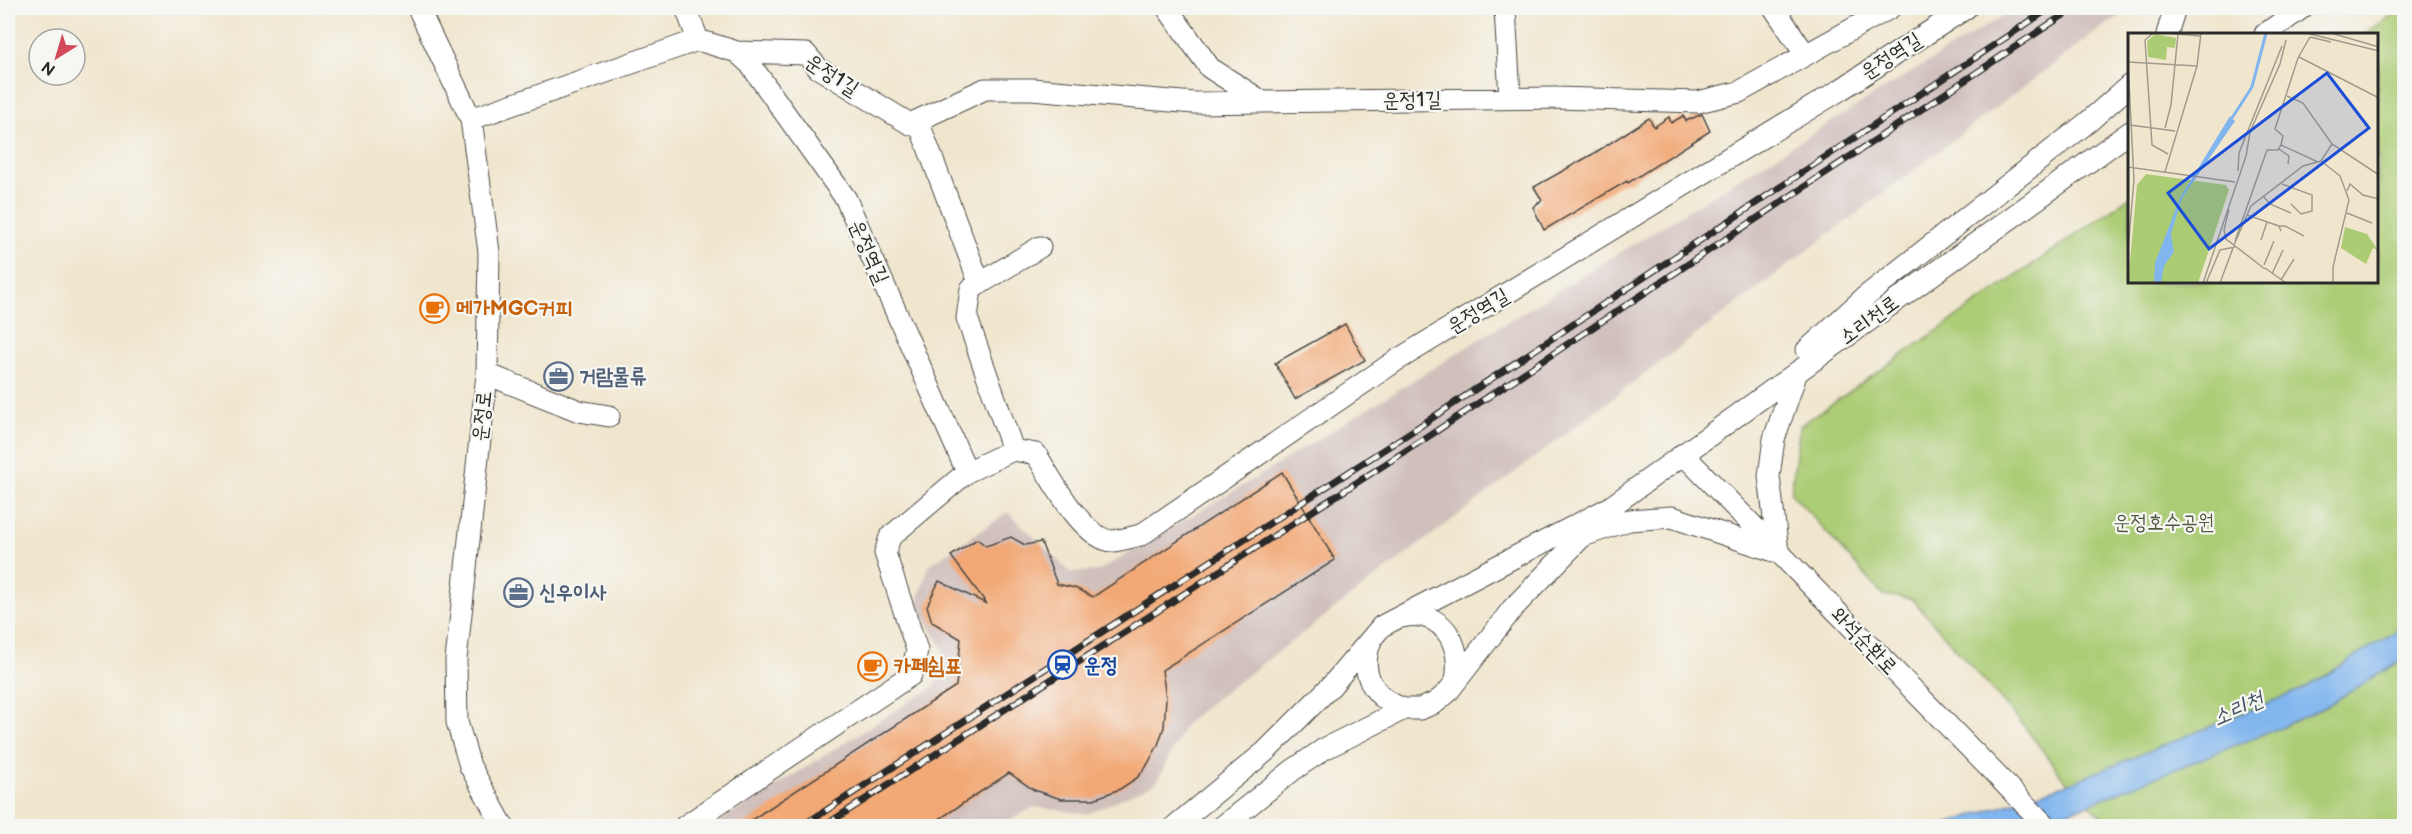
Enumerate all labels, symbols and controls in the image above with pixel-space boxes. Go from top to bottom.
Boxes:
north arrow [27,27,87,87]
street label: 운정역길 [1856,27,1926,85]
inset map [2128,33,2379,284]
street label: 운정1길 [801,48,864,102]
text: N [38,57,59,79]
street label: 운정1길 [1382,87,1442,113]
street label: 운정역길 [844,216,894,288]
street label: 운정역길 [1443,283,1513,339]
street label: 소리천로 [1834,290,1904,350]
cafe icon: 메가MGC커피 [419,292,451,324]
place label: 메가MGC커피 [456,296,572,321]
office icon: 거람물류 [542,360,574,392]
place label: 거람물류 [579,364,647,389]
street label: 운정로 [467,389,497,443]
park label: 운정호수공원 [2113,510,2215,535]
office icon: 신우이사 [502,576,534,608]
place label: 신우이사 [539,580,607,605]
street label: 와석순환로 [1826,602,1902,680]
station icon: 운정 [1047,649,1079,681]
cafe icon: 카페쉼표 [857,650,889,682]
place label: 운정 [1084,653,1118,678]
place label: 카페쉼표 [894,654,962,679]
water label: 소리천 [2208,685,2270,732]

